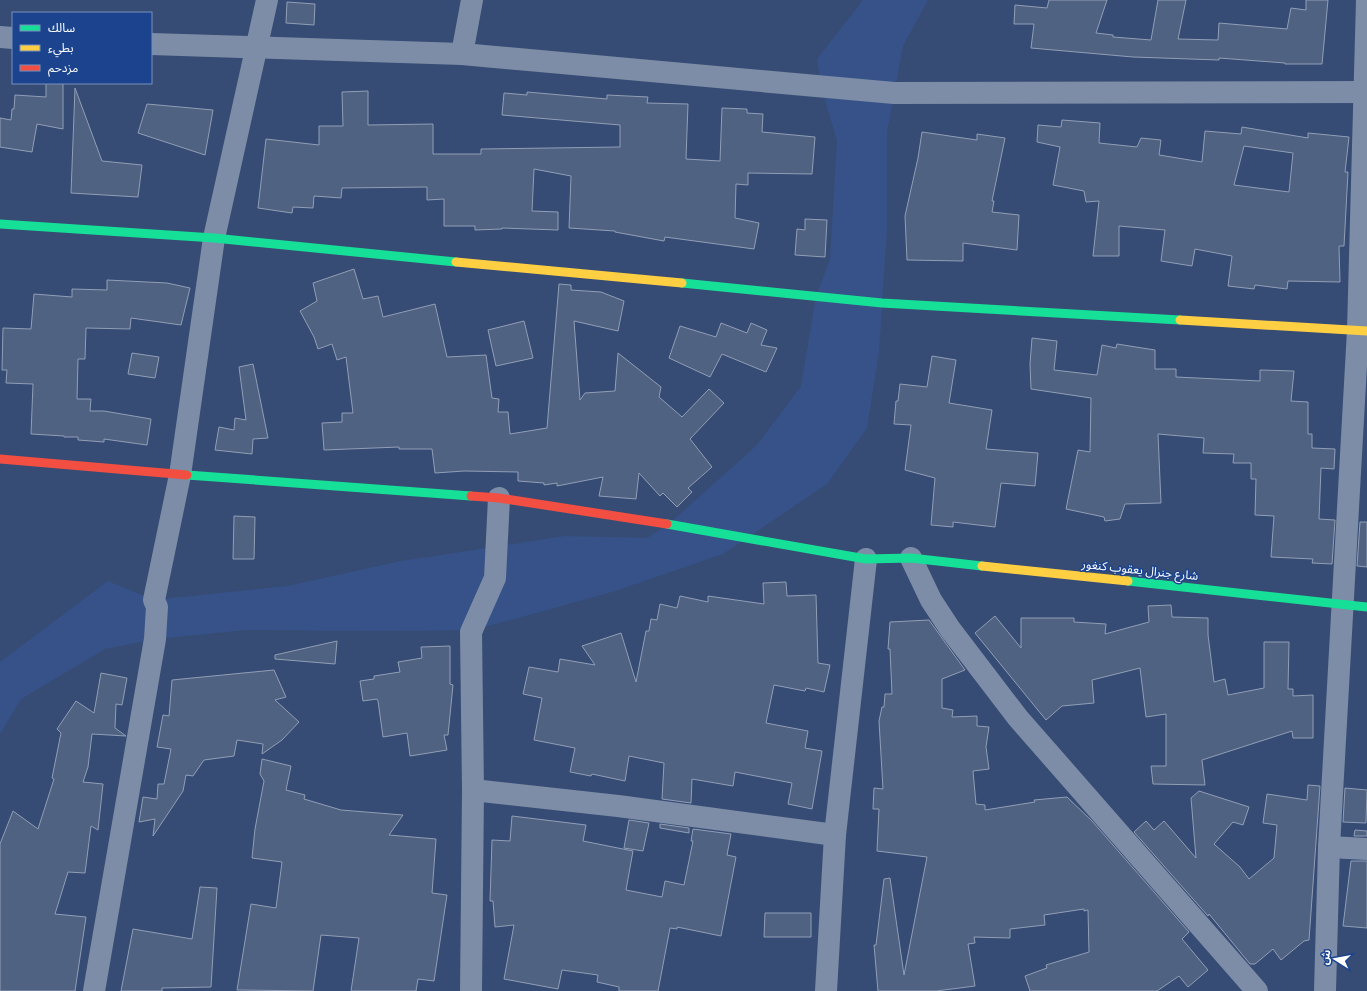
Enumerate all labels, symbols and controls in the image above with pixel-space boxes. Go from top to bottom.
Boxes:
legend [12,12,152,84]
text: سالك [48,20,75,35]
text: بطيء [48,40,74,58]
text: مزدحم [48,60,78,77]
street label: شارع جنرال يعقوب كنغور [1080,556,1199,585]
north arrow [1315,939,1355,979]
text: ش [1317,948,1333,966]

